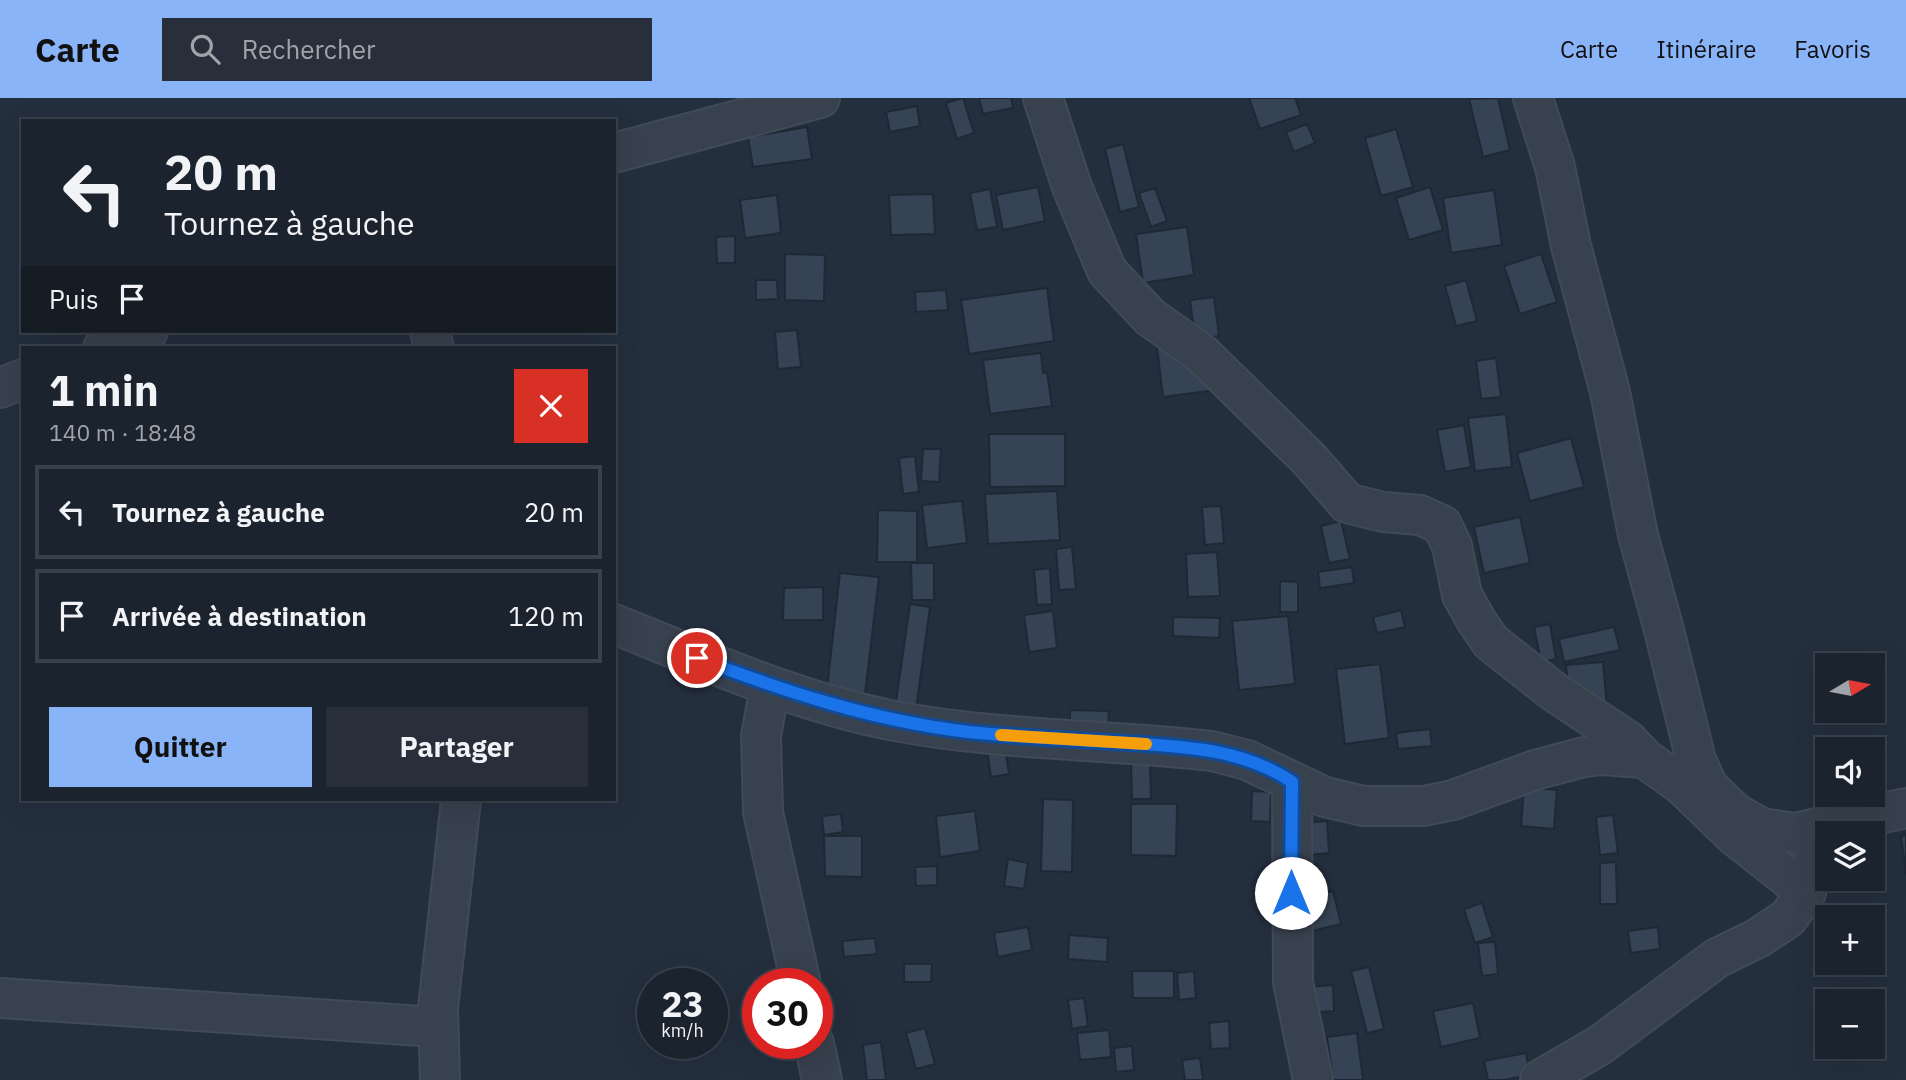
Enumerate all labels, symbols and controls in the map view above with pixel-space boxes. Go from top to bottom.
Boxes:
search box [162,18,652,81]
text: Carte [35,28,120,71]
icon: search [186,30,224,68]
text: Rechercher [242,32,376,66]
text: Carte [1560,33,1618,65]
text: Itinéraire [1656,33,1756,65]
text: Favoris [1794,33,1871,65]
text: 20 m [164,140,278,203]
icon: left [49,147,140,238]
text: Tournez à gauche [164,202,415,244]
icon: arrive [113,280,151,318]
text: Puis [49,282,99,316]
text: 1 min [49,363,159,418]
button: close [514,369,588,443]
text: 140 m · 18:48 [49,417,196,447]
icon: left [53,493,91,531]
text: Tournez à gauche [112,495,325,529]
text: 20 m [524,495,584,529]
icon: arrive [53,597,91,635]
text: Arrivée à destination [112,599,367,633]
text: 120 m [508,599,584,633]
pin [667,628,727,688]
icon: arrive [678,639,716,677]
north arrow [1815,653,1885,723]
map controls [1815,653,1885,1059]
button: Quitter [49,707,312,787]
button: Partager [326,707,588,787]
button: sound [1815,737,1885,807]
button: layers [1815,821,1885,891]
position arrow [1254,856,1328,930]
button: + [1815,905,1885,975]
speed limit sign: 30 [742,968,833,1059]
text: 23 [661,981,704,1027]
button: − [1815,989,1885,1059]
text: km/h [661,1019,704,1042]

